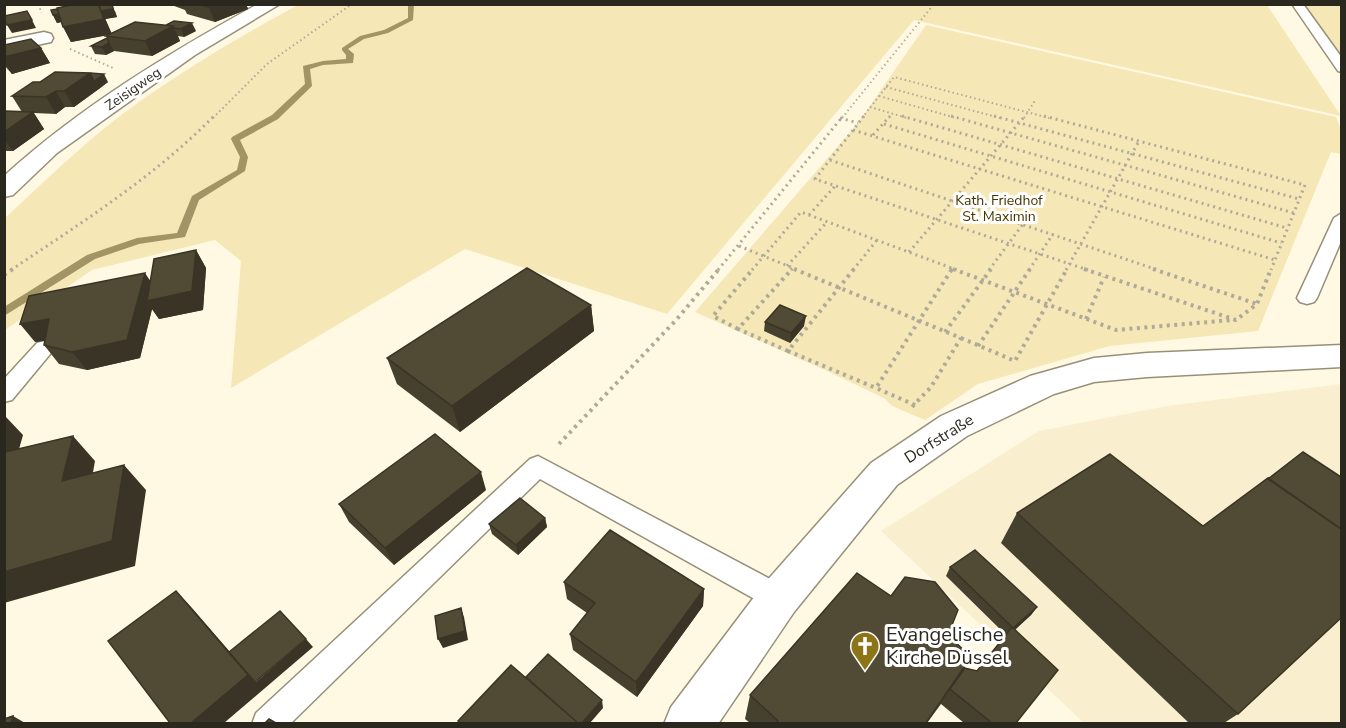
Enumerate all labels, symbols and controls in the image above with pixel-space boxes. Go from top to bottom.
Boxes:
street label: Zeisigweg [101,63,165,115]
park label: Kath. Friedhof St. Maximin [955,191,1043,226]
street label: Dorfstraße [900,409,978,469]
place label: Evangelische Kirche Düssel [886,621,1009,671]
church icon: Evangelische Kirche Düssel [849,630,881,672]

